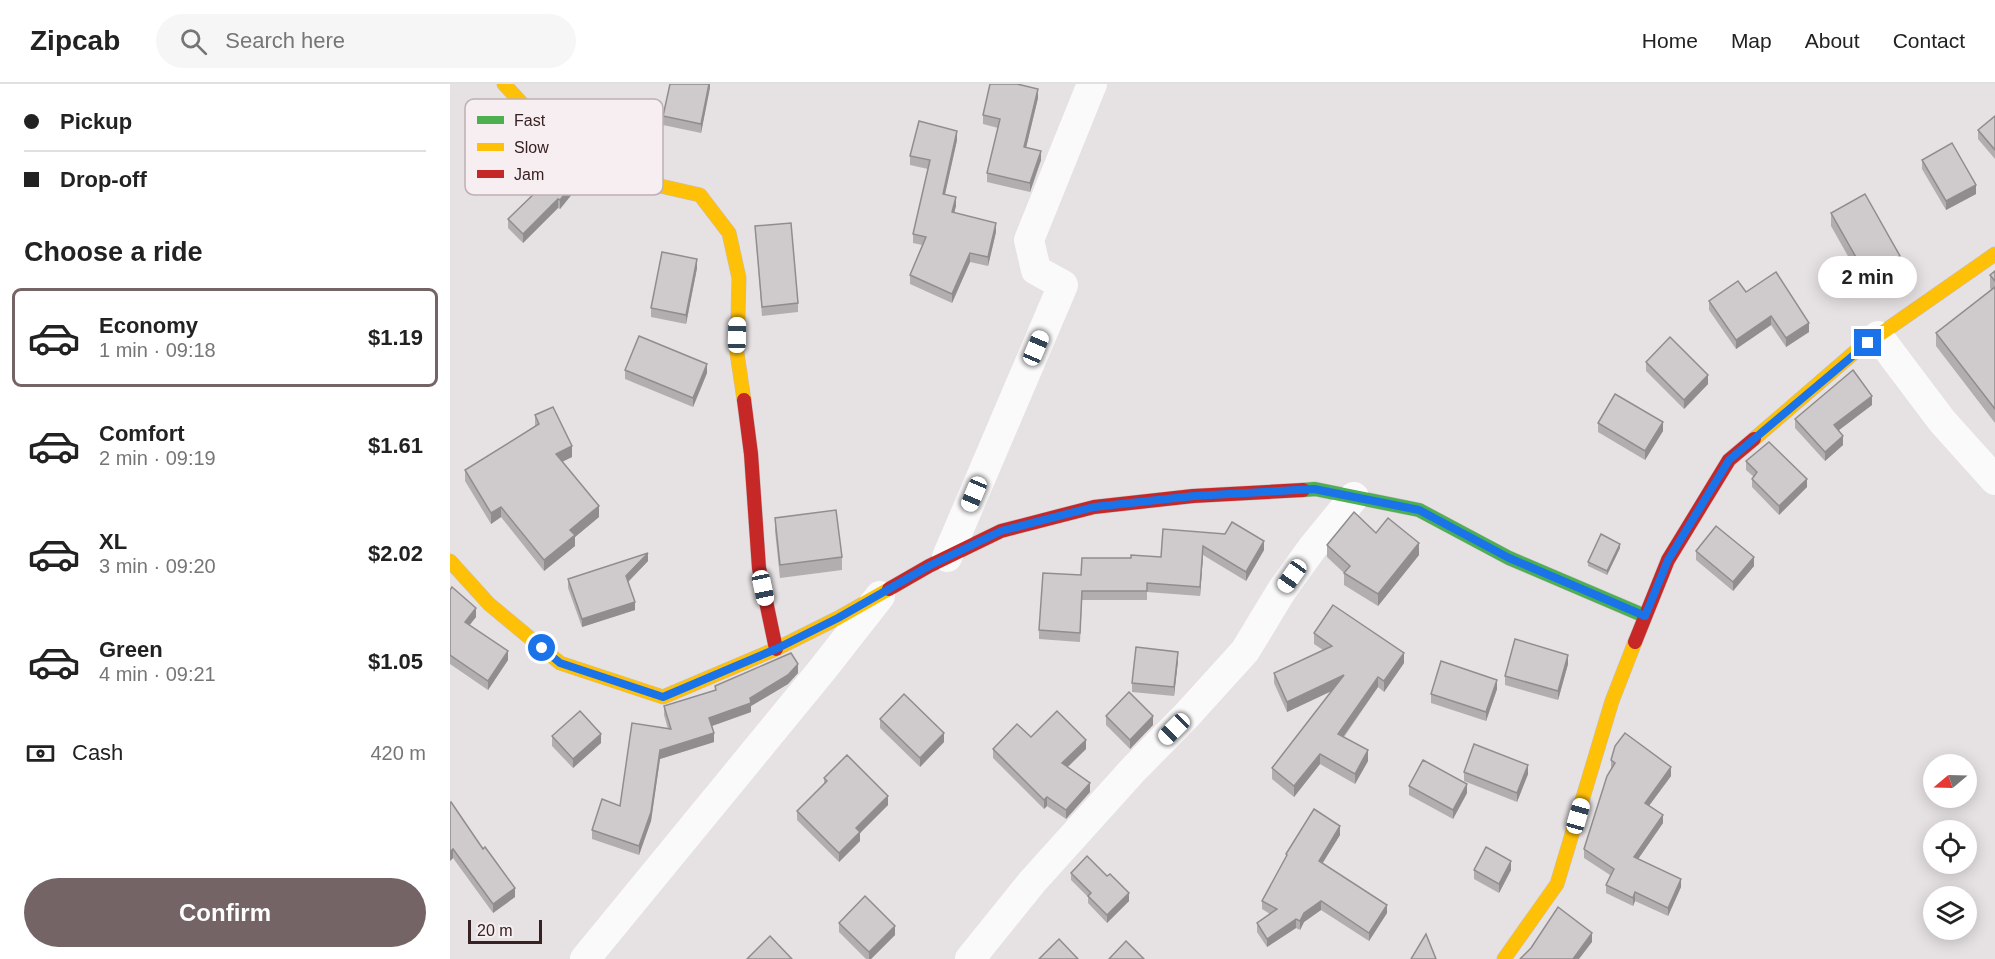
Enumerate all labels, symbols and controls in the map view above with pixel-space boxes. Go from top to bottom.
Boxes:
search box [156,14,576,68]
text: Zipcab [30,25,120,56]
icon: search [177,25,210,58]
text: Search here [225,28,345,53]
text: Home [1642,29,1698,52]
text: Map [1731,29,1772,52]
text: About [1805,29,1860,52]
text: Contact [1893,29,1965,52]
legend [465,99,663,195]
text: Pickup [60,109,132,134]
text: Fast [514,112,546,129]
text: Slow [514,139,549,156]
text: Jam [514,166,544,183]
text: Drop-off [60,167,147,192]
text: Choose a ride [24,237,203,267]
callout: 2 min [1818,256,1918,298]
text: 2 min [1841,266,1894,288]
icon: car [27,311,81,365]
text: Economy [99,313,198,338]
car [728,317,746,353]
text: $1.19 [368,325,423,350]
car [1021,328,1051,368]
route end [1854,329,1881,356]
text: 1 min · 09:18 [99,339,216,361]
icon: car [27,419,81,473]
text: Comfort [99,421,185,446]
text: $1.61 [368,433,423,458]
text: 2 min · 09:19 [99,447,216,469]
car [959,474,989,514]
icon: car [27,527,81,581]
text: XL [99,529,127,554]
text: $2.02 [368,541,423,566]
text: 3 min · 09:20 [99,555,216,577]
car [1274,556,1310,596]
car [750,569,776,607]
route start [528,634,555,661]
icon: car [27,635,81,689]
text: Green [99,637,163,662]
text: $1.05 [368,649,423,674]
text: 4 min · 09:21 [99,663,216,685]
car [1155,710,1193,748]
icon: cash [24,737,57,770]
text: Cash [72,740,123,765]
text: 420 m [370,742,426,764]
north arrow [1923,754,1977,808]
map controls [1923,754,1977,940]
car [1564,796,1592,836]
button: locate [1923,820,1977,874]
button: Confirm [24,878,426,947]
button: layers [1923,886,1977,940]
scale bar [468,917,542,944]
text: 20 m [477,922,513,939]

